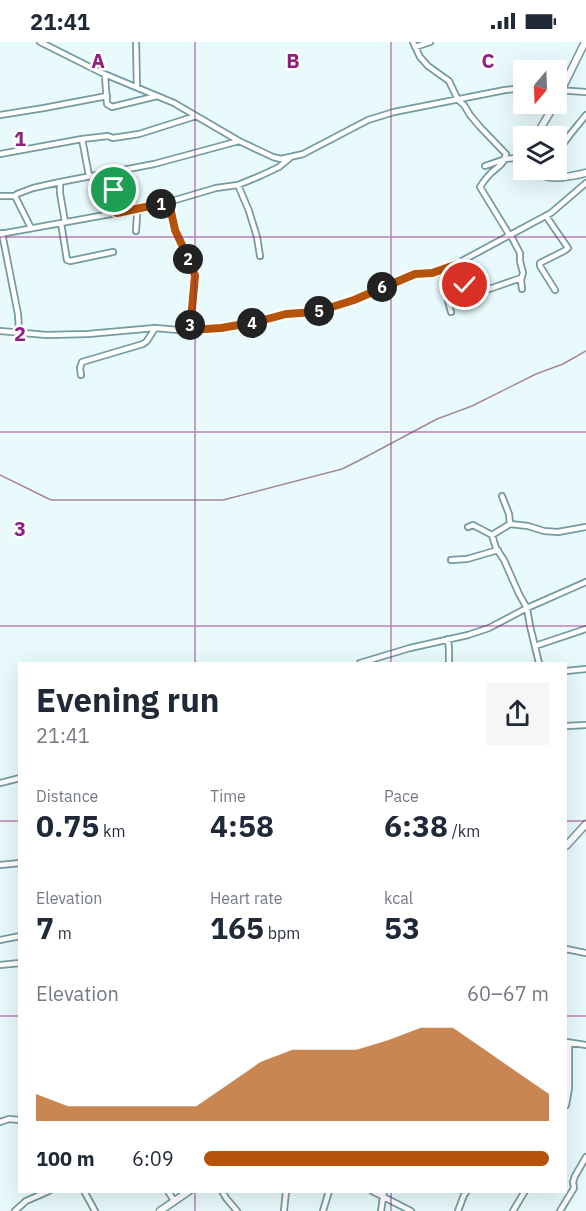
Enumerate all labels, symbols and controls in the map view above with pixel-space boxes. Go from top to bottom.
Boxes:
text: 21:41 [30,7,90,36]
text: A [91,47,105,74]
text: B [286,47,300,74]
text: C [481,47,495,74]
north arrow [513,60,567,114]
map controls [513,60,567,180]
text: 1 [14,125,26,152]
button: layers [513,126,567,180]
pin [88,164,139,215]
icon: arrive [97,173,130,206]
pin: 1 [146,189,176,219]
text: 1 [156,194,166,214]
pin: 2 [173,244,203,274]
text: 2 [183,249,193,269]
pin [439,259,490,310]
icon: check [448,268,481,301]
pin: 6 [367,272,397,302]
text: 6 [377,277,387,297]
pin: 5 [304,296,334,326]
text: 5 [314,301,324,321]
pin: 4 [237,308,267,338]
pin: 3 [175,310,205,340]
text: 4 [247,313,257,333]
text: 3 [185,315,195,335]
text: 2 [14,320,26,347]
text: 3 [14,515,26,542]
text: Evening run [36,678,220,721]
button: share [486,682,549,745]
text: 21:41 [36,722,90,749]
text: Distance [36,786,98,806]
text: Time [210,786,246,806]
text: Pace [384,786,419,806]
text: 0.75 [36,806,99,845]
text: 4:58 [210,806,274,845]
text: 6:38 [384,806,448,845]
text: km [99,821,126,841]
text: /km [448,821,480,841]
text: Elevation [36,888,102,908]
text: Heart rate [210,888,283,908]
text: kcal [384,888,413,908]
text: 7 [36,908,54,947]
text: 165 [210,908,264,947]
text: 53 [384,908,420,947]
text: m [54,923,72,943]
text: bpm [264,923,300,943]
text: Elevation [36,980,119,1007]
text: 60–67 m [467,980,549,1007]
text: 100 m [36,1145,95,1172]
text: 6:09 [132,1145,174,1172]

